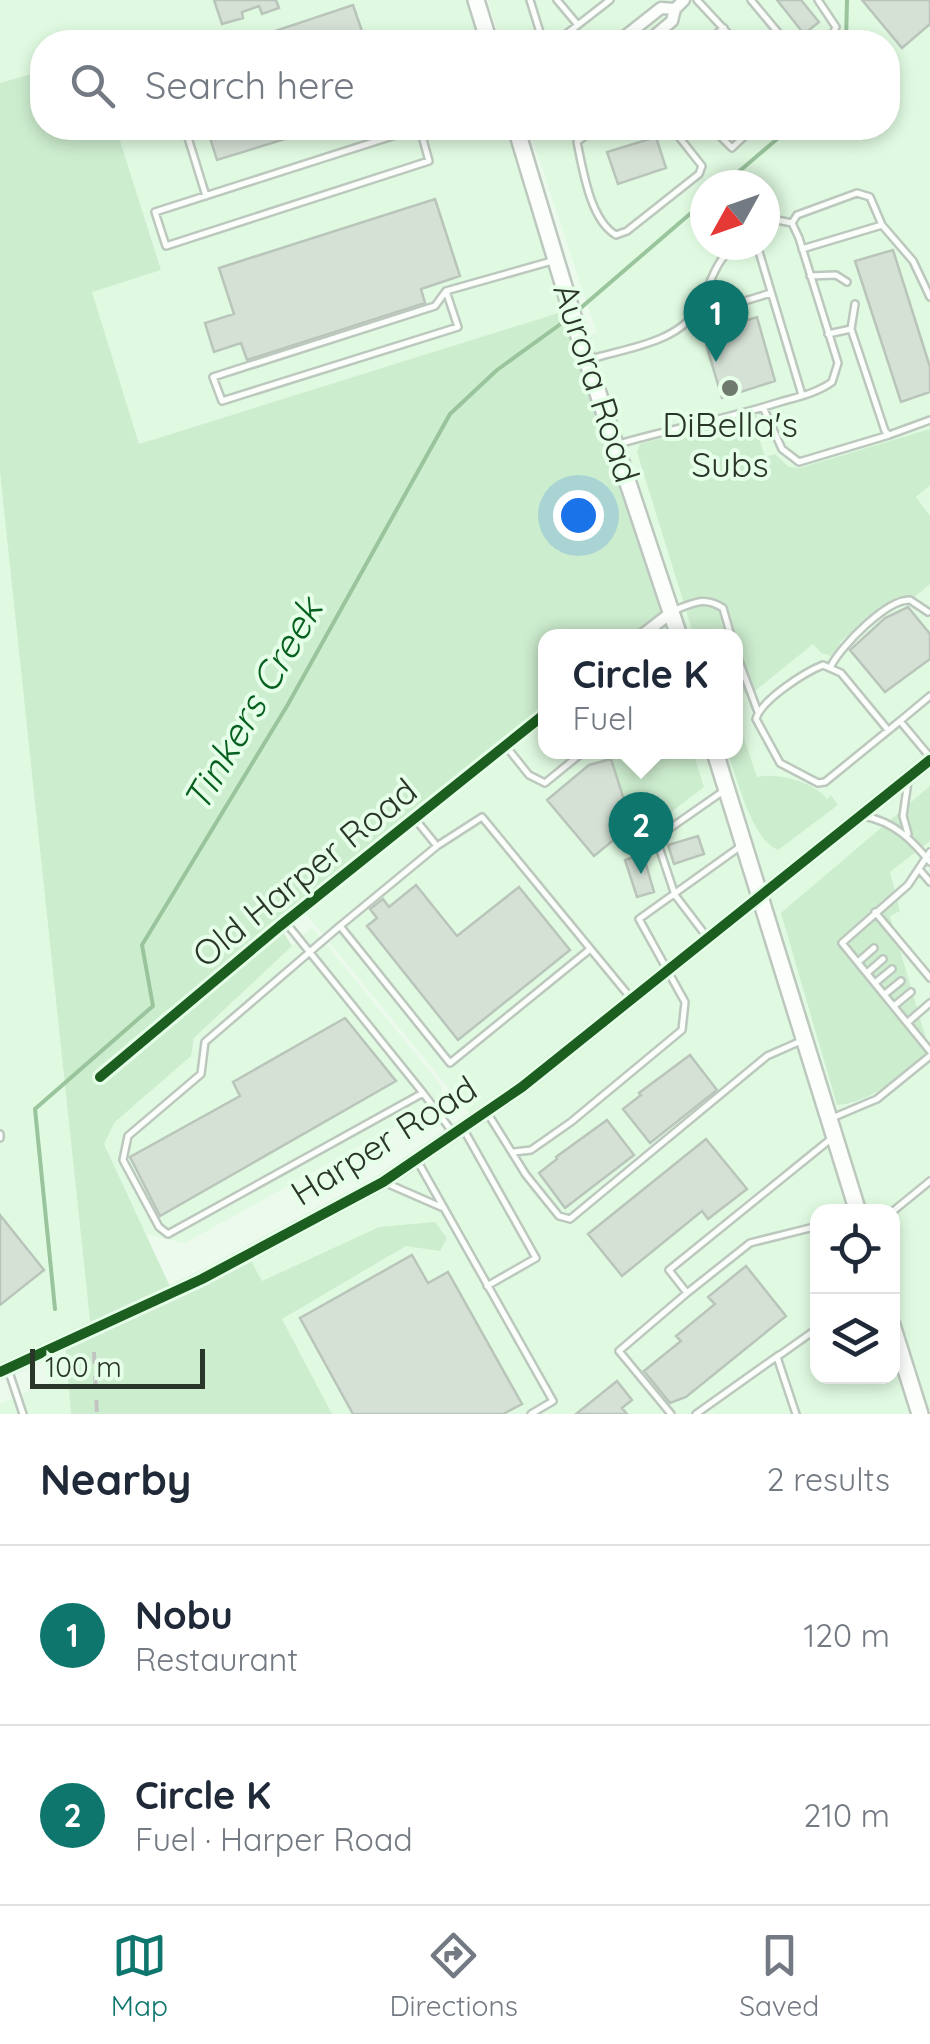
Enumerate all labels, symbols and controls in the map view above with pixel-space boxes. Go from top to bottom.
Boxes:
search box [30,30,900,140]
icon: search [65,58,120,113]
text: Search here [145,61,355,109]
north arrow [690,170,780,260]
street label: Aurora Road [544,278,650,488]
pin: 1 [684,280,748,362]
marker: DiBella's Subs [719,377,741,399]
place label: DiBella's Subs [662,402,798,486]
your location [553,490,604,541]
water label: Tinkers Creek [172,586,334,820]
popup [538,629,743,759]
text: Circle K [572,650,709,698]
text: Fuel [572,698,634,738]
street label: Old Harper Road [183,768,425,976]
pin: 2 [608,792,674,874]
street label: Harper Road [282,1066,484,1215]
map controls [810,1204,900,1384]
button: locate [810,1204,900,1294]
button: layers [810,1294,900,1384]
scale bar [30,1344,205,1388]
text: 100 m [45,1349,122,1384]
text: Nearby [40,1453,191,1506]
text: 2 results [767,1459,890,1499]
text: Nobu [135,1591,233,1639]
text: 1 [66,1615,79,1655]
text: 120 m [803,1615,890,1655]
text: Restaurant [135,1639,298,1679]
text: Circle K [135,1771,271,1819]
text: 2 [63,1795,82,1835]
text: 210 m [803,1795,890,1835]
text: Fuel · Harper Road [135,1819,413,1859]
tab: Map [111,1928,168,2023]
tab: Directions [389,1928,518,2023]
tab: Saved [739,1928,819,2023]

